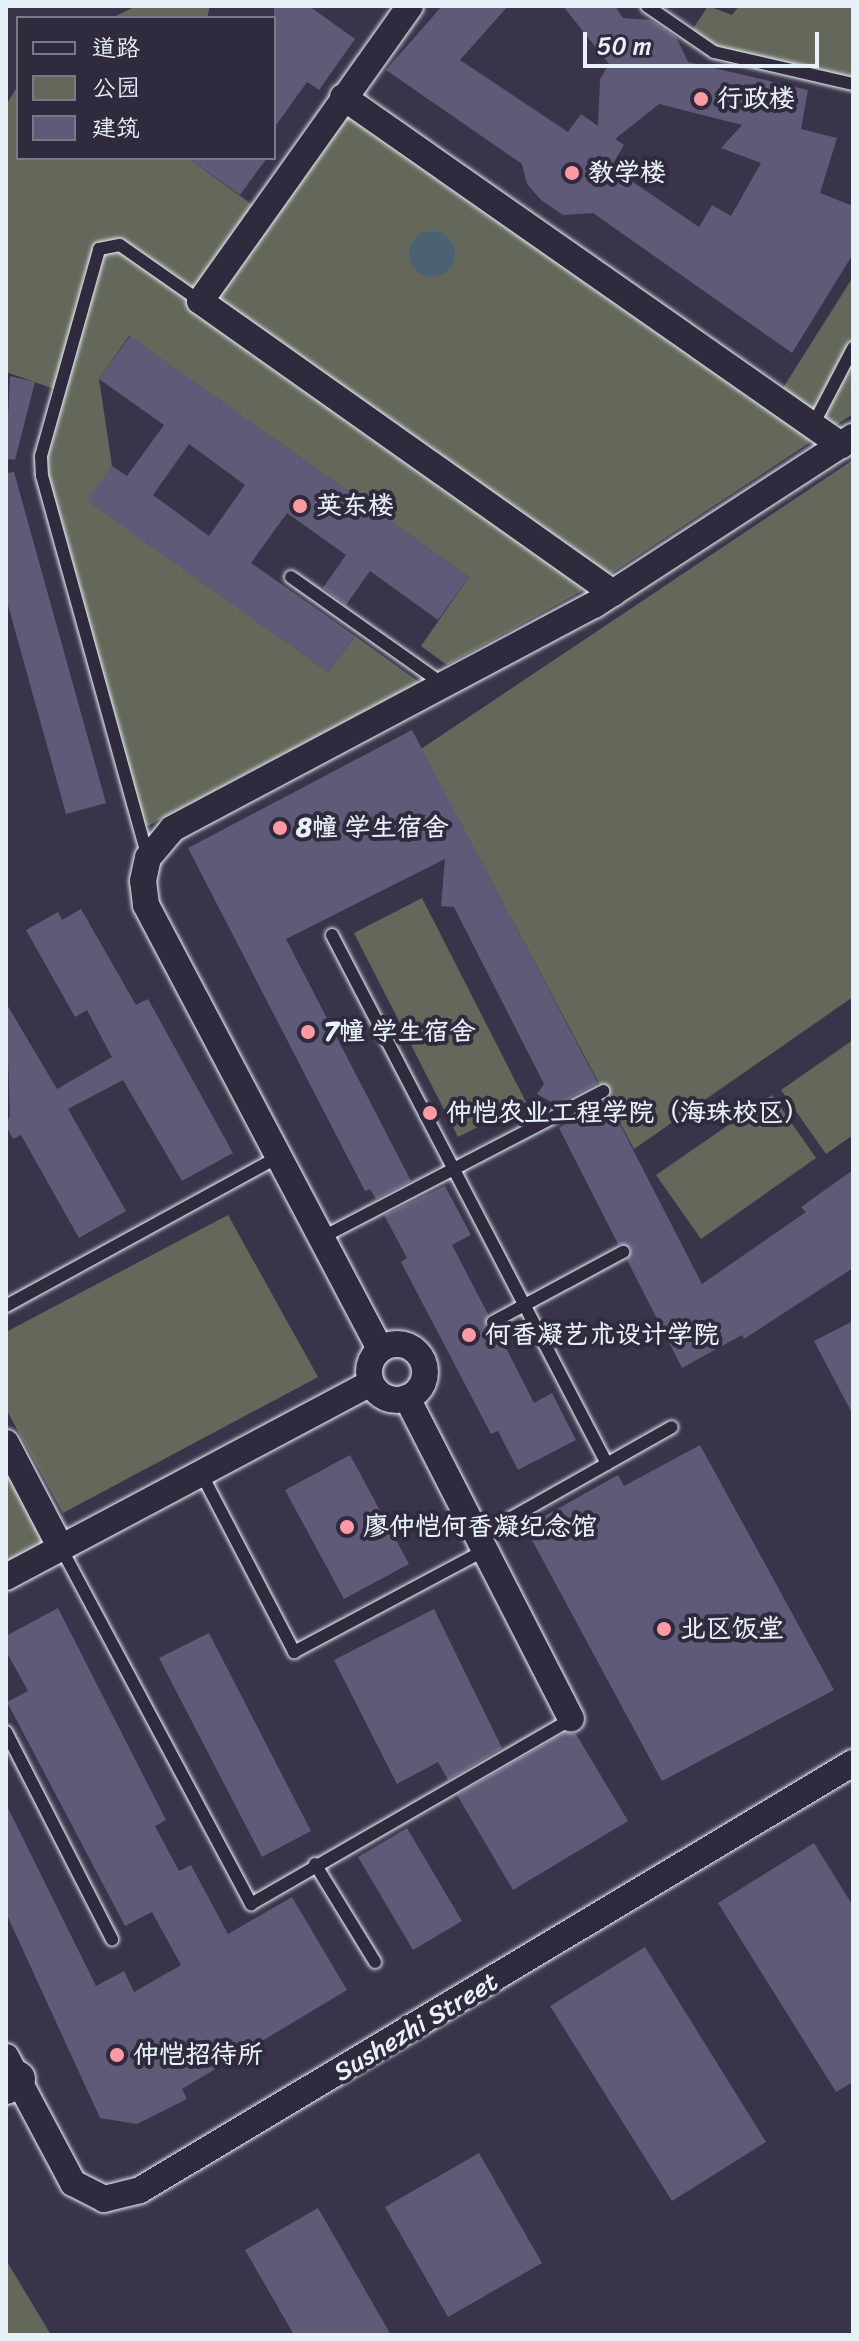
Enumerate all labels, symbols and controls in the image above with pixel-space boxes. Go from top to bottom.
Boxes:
legend [16,16,276,160]
scale bar [587,16,823,66]
text: 50 m [597,25,652,67]
text: 道路 [92,27,140,69]
text: 公园 [92,67,140,109]
place label: 行政楼 [717,83,795,115]
marker: 行政楼 [692,90,710,108]
text: 建筑 [92,107,140,149]
place label: 教学楼 [588,157,666,189]
marker: 教学楼 [563,164,581,182]
place label: 英东楼 [316,490,394,522]
marker: 英东楼 [291,497,309,515]
place label: 8幢 学生宿舍 [296,812,448,844]
marker: 8幢 学生宿舍 [271,819,289,837]
place label: 7幢 学生宿舍 [324,1016,476,1048]
marker: 7幢 学生宿舍 [299,1023,317,1041]
place label: 仲恺农业工程学院（海珠校区） [446,1097,810,1129]
marker: 仲恺农业工程学院（海珠校区） [421,1104,439,1122]
place label: 何香凝艺术设计学院 [485,1319,719,1351]
marker: 何香凝艺术设计学院 [460,1326,478,1344]
place label: 廖仲恺何香凝纪念馆 [363,1511,597,1543]
marker: 廖仲恺何香凝纪念馆 [338,1518,356,1536]
place label: 北区饭堂 [680,1613,784,1645]
marker: 北区饭堂 [655,1620,673,1638]
street label: Sushezhi Street [329,1966,503,2088]
place label: 仲恺招待所 [133,2039,263,2071]
marker: 仲恺招待所 [108,2046,126,2064]

